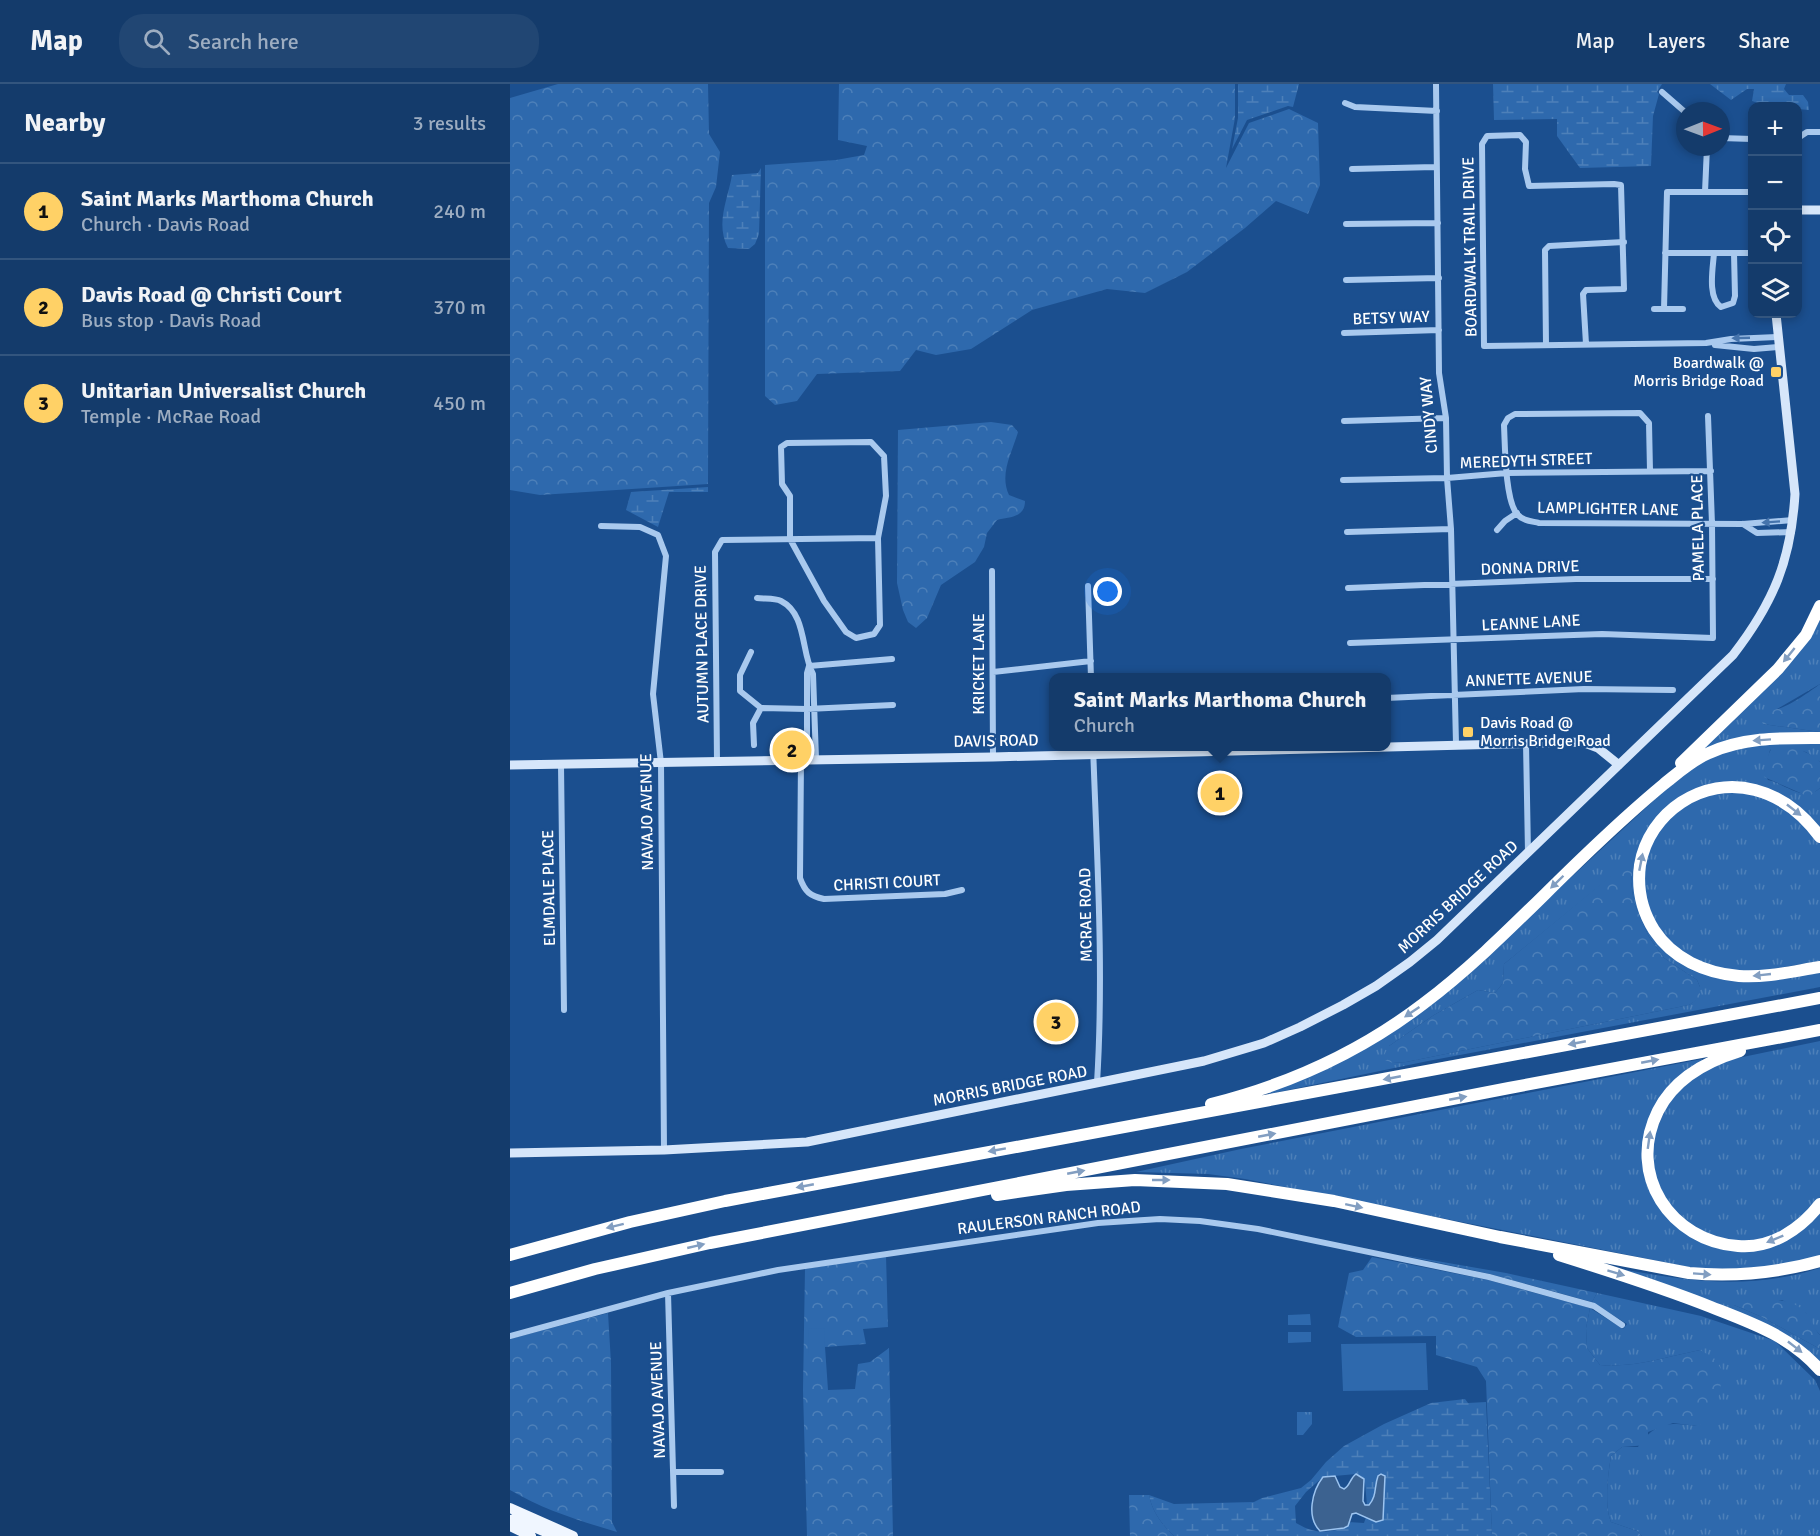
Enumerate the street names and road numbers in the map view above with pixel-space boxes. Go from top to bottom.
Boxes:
street label: BOARDWALK TRAIL DRIVE [1458,157,1482,337]
street label: BETSY WAY [1352,307,1430,329]
street label: CINDY WAY [1416,376,1442,454]
street label: MEREDYTH STREET [1459,449,1593,473]
street label: PAMELA PLACE [1687,474,1709,582]
street label: LAMPLIGHTER LANE [1537,498,1679,520]
street label: DONNA DRIVE [1480,556,1580,580]
street label: AUTUMN PLACE DRIVE [691,565,713,723]
street label: LEANNE LANE [1481,610,1581,636]
street label: KRICKET LANE [969,613,989,715]
street label: ANNETTE AVENUE [1465,667,1593,691]
street label: DAVIS ROAD [953,730,1039,752]
street label: NAVAJO AVENUE [636,753,658,871]
street label: ELMDALE PLACE [538,830,560,946]
street label: MORRIS BRIDGE ROAD [1394,836,1522,958]
street label: MCRAE ROAD [1075,868,1097,962]
street label: CHRISTI COURT [833,870,941,896]
street label: MORRIS BRIDGE ROAD [931,1061,1089,1111]
street label: RAULERSON RANCH ROAD [956,1197,1142,1239]
street label: NAVAJO AVENUE [646,1341,670,1459]

